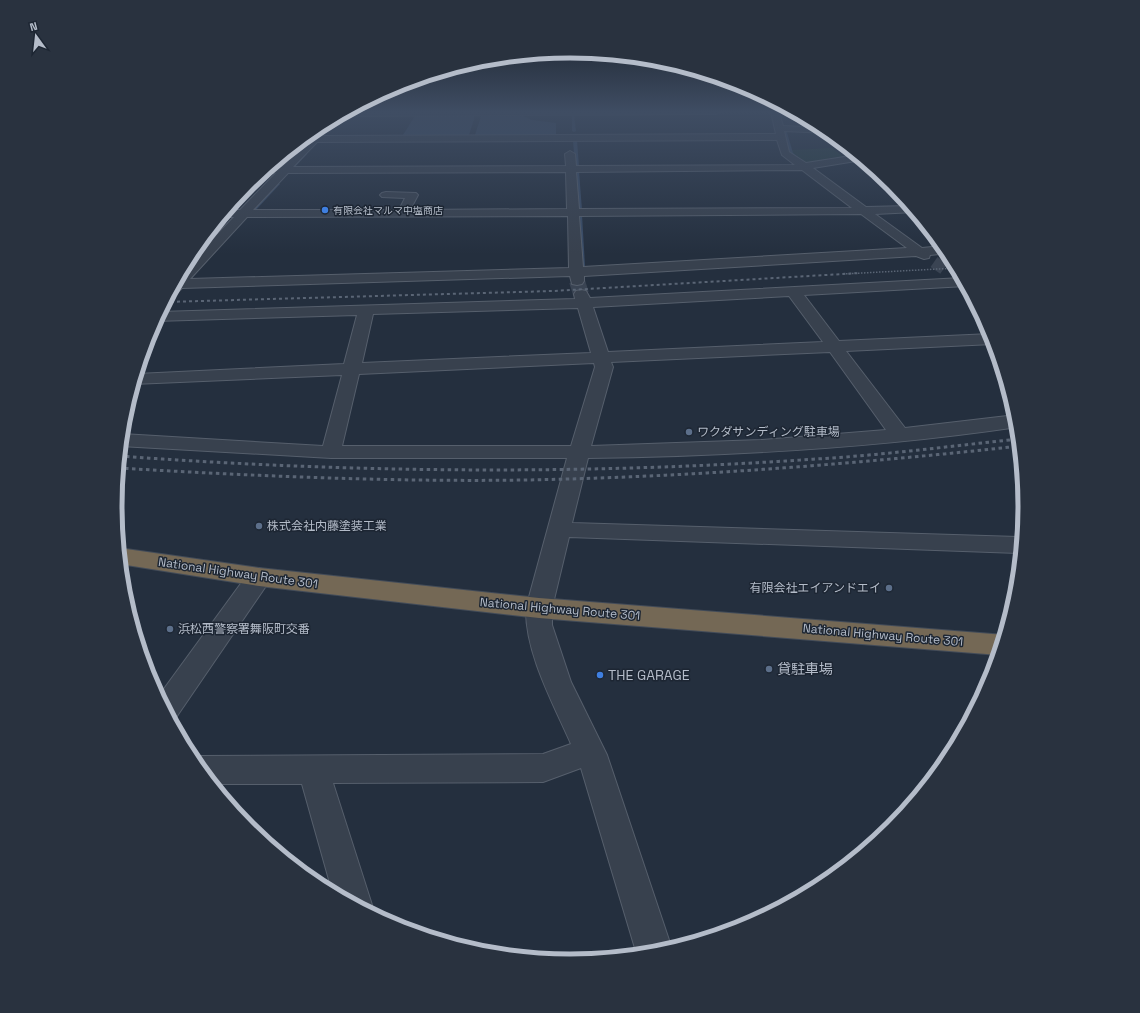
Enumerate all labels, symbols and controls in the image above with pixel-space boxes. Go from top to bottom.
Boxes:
north arrow [16,16,56,56]
text: N [28,19,39,34]
place label: 有限会社マルマ中塩商店 [333,204,443,217]
marker: 有限会社マルマ中塩商店 [320,205,330,215]
place label: ワクダサンディング駐車場 [697,424,840,440]
marker: ワクダサンディング駐車場 [684,427,694,437]
place label: 株式会社内藤塗装工業 [267,518,387,534]
marker: 株式会社内藤塗装工業 [254,521,264,531]
street label: National Highway Route 301 [157,554,319,592]
place label: 有限会社エイアンドエイ [749,580,881,596]
marker: 有限会社エイアンドエイ [884,583,894,593]
street label: National Highway Route 301 [479,594,641,624]
street label: National Highway Route 301 [802,620,964,650]
place label: 浜松西警察署舞阪町交番 [178,621,310,637]
marker: 浜松西警察署舞阪町交番 [165,624,175,634]
place label: 貸駐車場 [777,660,833,678]
marker: 貸駐車場 [764,664,774,674]
place label: THE GARAGE [608,666,690,684]
marker: THE GARAGE [595,670,605,680]

